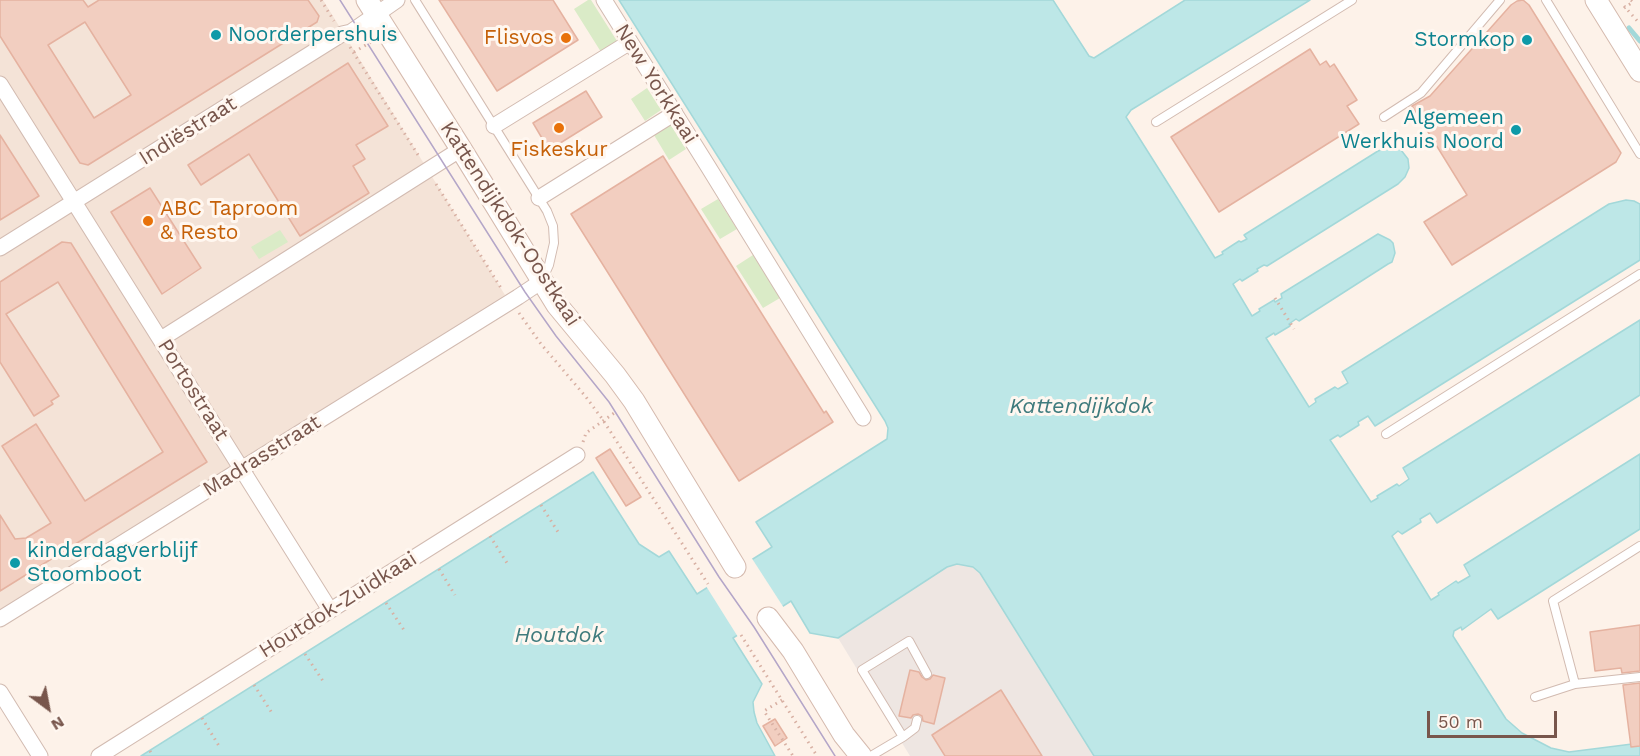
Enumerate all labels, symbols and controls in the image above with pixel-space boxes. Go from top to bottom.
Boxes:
street label: New Yorkkaai [609,19,703,149]
place label: Noorderpershuis [228,22,398,48]
place label: Flisvos [484,25,554,51]
place label: Stormkop [1414,27,1515,53]
marker: Noorderpershuis [209,28,223,42]
marker: Flisvos [559,31,573,45]
marker: Stormkop [1520,33,1534,47]
street label: Indiëstraat [135,91,241,171]
place label: Algemeen Werkhuis Noord [1340,105,1504,155]
street label: Kattendijkdok-Oostkaai [434,117,586,331]
marker: Fiskeskur [552,121,566,135]
marker: Algemeen Werkhuis Noord [1509,123,1523,137]
place label: Fiskeskur [510,137,608,163]
place label: ABC Taproom & Resto [160,196,298,246]
marker: ABC Taproom & Resto [141,214,155,228]
street label: Portostraat [152,335,234,445]
water label: Kattendijkdok [1009,394,1153,420]
street label: Madrasstraat [198,410,326,502]
place label: kinderdagverblijf Stoomboot [27,538,198,588]
street label: Houtdok-Zuidkaai [254,546,422,664]
marker: kinderdagverblijf Stoomboot [8,556,22,570]
water label: Houtdok [514,623,604,649]
north arrow [18,678,78,738]
scale bar [1430,699,1560,737]
text: 50 m [1438,711,1483,732]
text: N [48,712,68,735]

